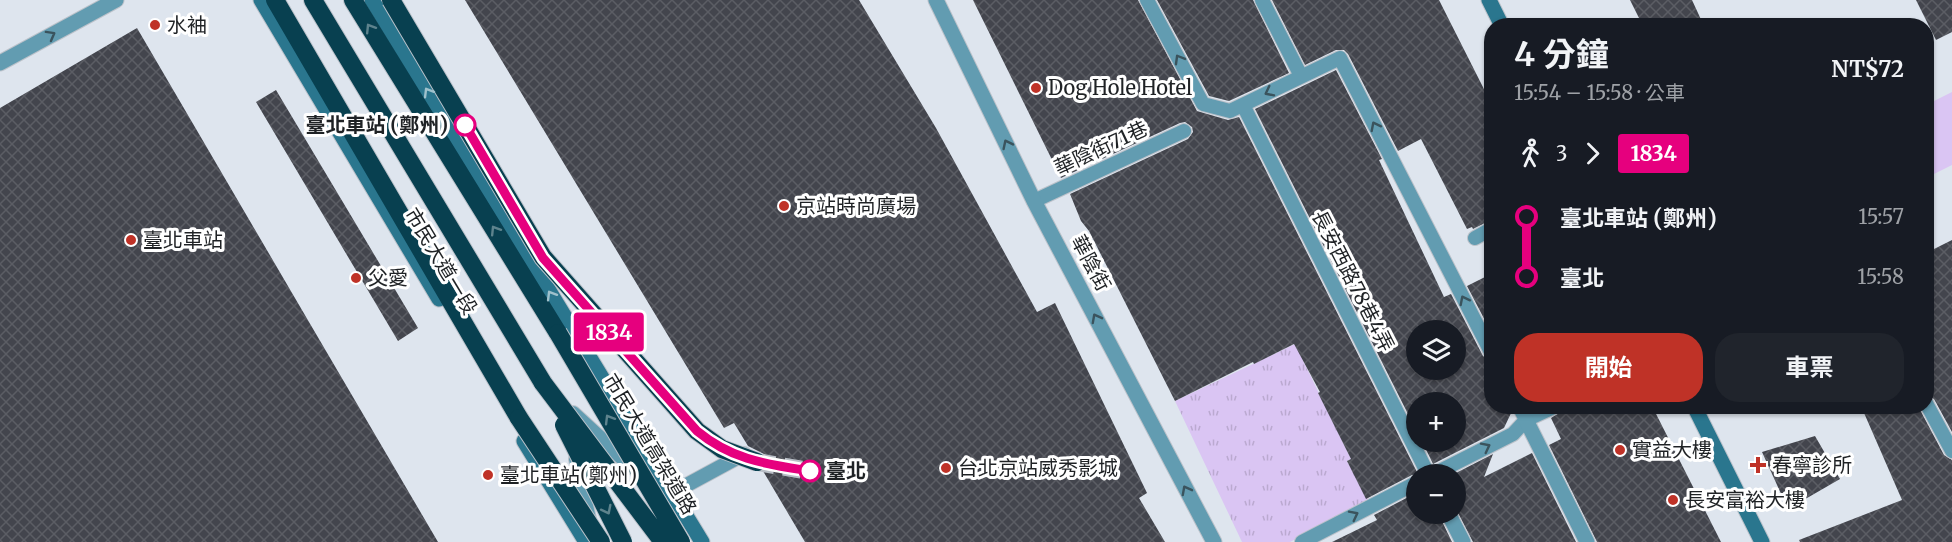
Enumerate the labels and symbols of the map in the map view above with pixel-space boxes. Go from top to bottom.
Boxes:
place label: 水袖 [167,12,207,37]
marker: 水袖 [148,18,162,32]
one-way arrow [366,24,378,34]
one-way arrow [45,31,56,42]
one-way arrow [1174,54,1186,65]
place label: Dog Hole Hotel [1048,75,1192,100]
marker: Dog Hole Hotel [1029,81,1043,95]
one-way arrow [1264,85,1275,97]
one-way arrow [424,88,435,98]
place label: 臺北車站 (鄭州) [306,112,448,137]
marker: 臺北車站 (鄭州) [454,114,476,136]
street label: 華陰街71巷 [1050,115,1151,180]
one-way arrow [1371,122,1383,133]
one-way arrow [1002,140,1014,151]
place label: 京站時尚廣場 [796,193,916,218]
marker: 京站時尚廣場 [777,199,791,213]
street label: 市民大道一段 [400,203,483,319]
street label: 長安西路78巷4弄 [1307,206,1400,356]
one-way arrow [490,226,502,236]
place label: 臺北車站 [143,227,223,252]
street label: 華陰街 [1066,230,1117,295]
marker: 臺北車站 [124,233,138,247]
place label: 父愛 [368,265,408,290]
marker: 父愛 [349,271,363,285]
one-way arrow [547,291,559,301]
one-way arrow [1460,295,1472,306]
line badge: 1834 [567,312,651,352]
one-way arrow [1092,313,1103,324]
street label: 市民大道高架道路 [599,369,702,519]
one-way arrow [605,415,616,425]
place label: 實益大樓 [1632,437,1712,462]
one-way arrow [1480,443,1491,455]
marker: 實益大樓 [1613,443,1627,457]
place label: 春寧診所 [1772,452,1852,477]
place label: 台北京站威秀影城 [958,455,1118,480]
marker: 春寧診所 [1749,456,1767,474]
place label: 臺北 [826,458,866,483]
marker: 臺北 [799,460,821,482]
marker: 台北京站威秀影城 [939,461,953,475]
place label: 臺北車站(鄭州) [500,462,637,487]
marker: 臺北車站(鄭州) [481,468,495,482]
one-way arrow [1182,486,1194,497]
place label: 長安富裕大樓 [1685,487,1805,512]
marker: 長安富裕大樓 [1666,493,1680,507]
one-way arrow [600,504,611,515]
one-way arrow [1348,511,1359,522]

